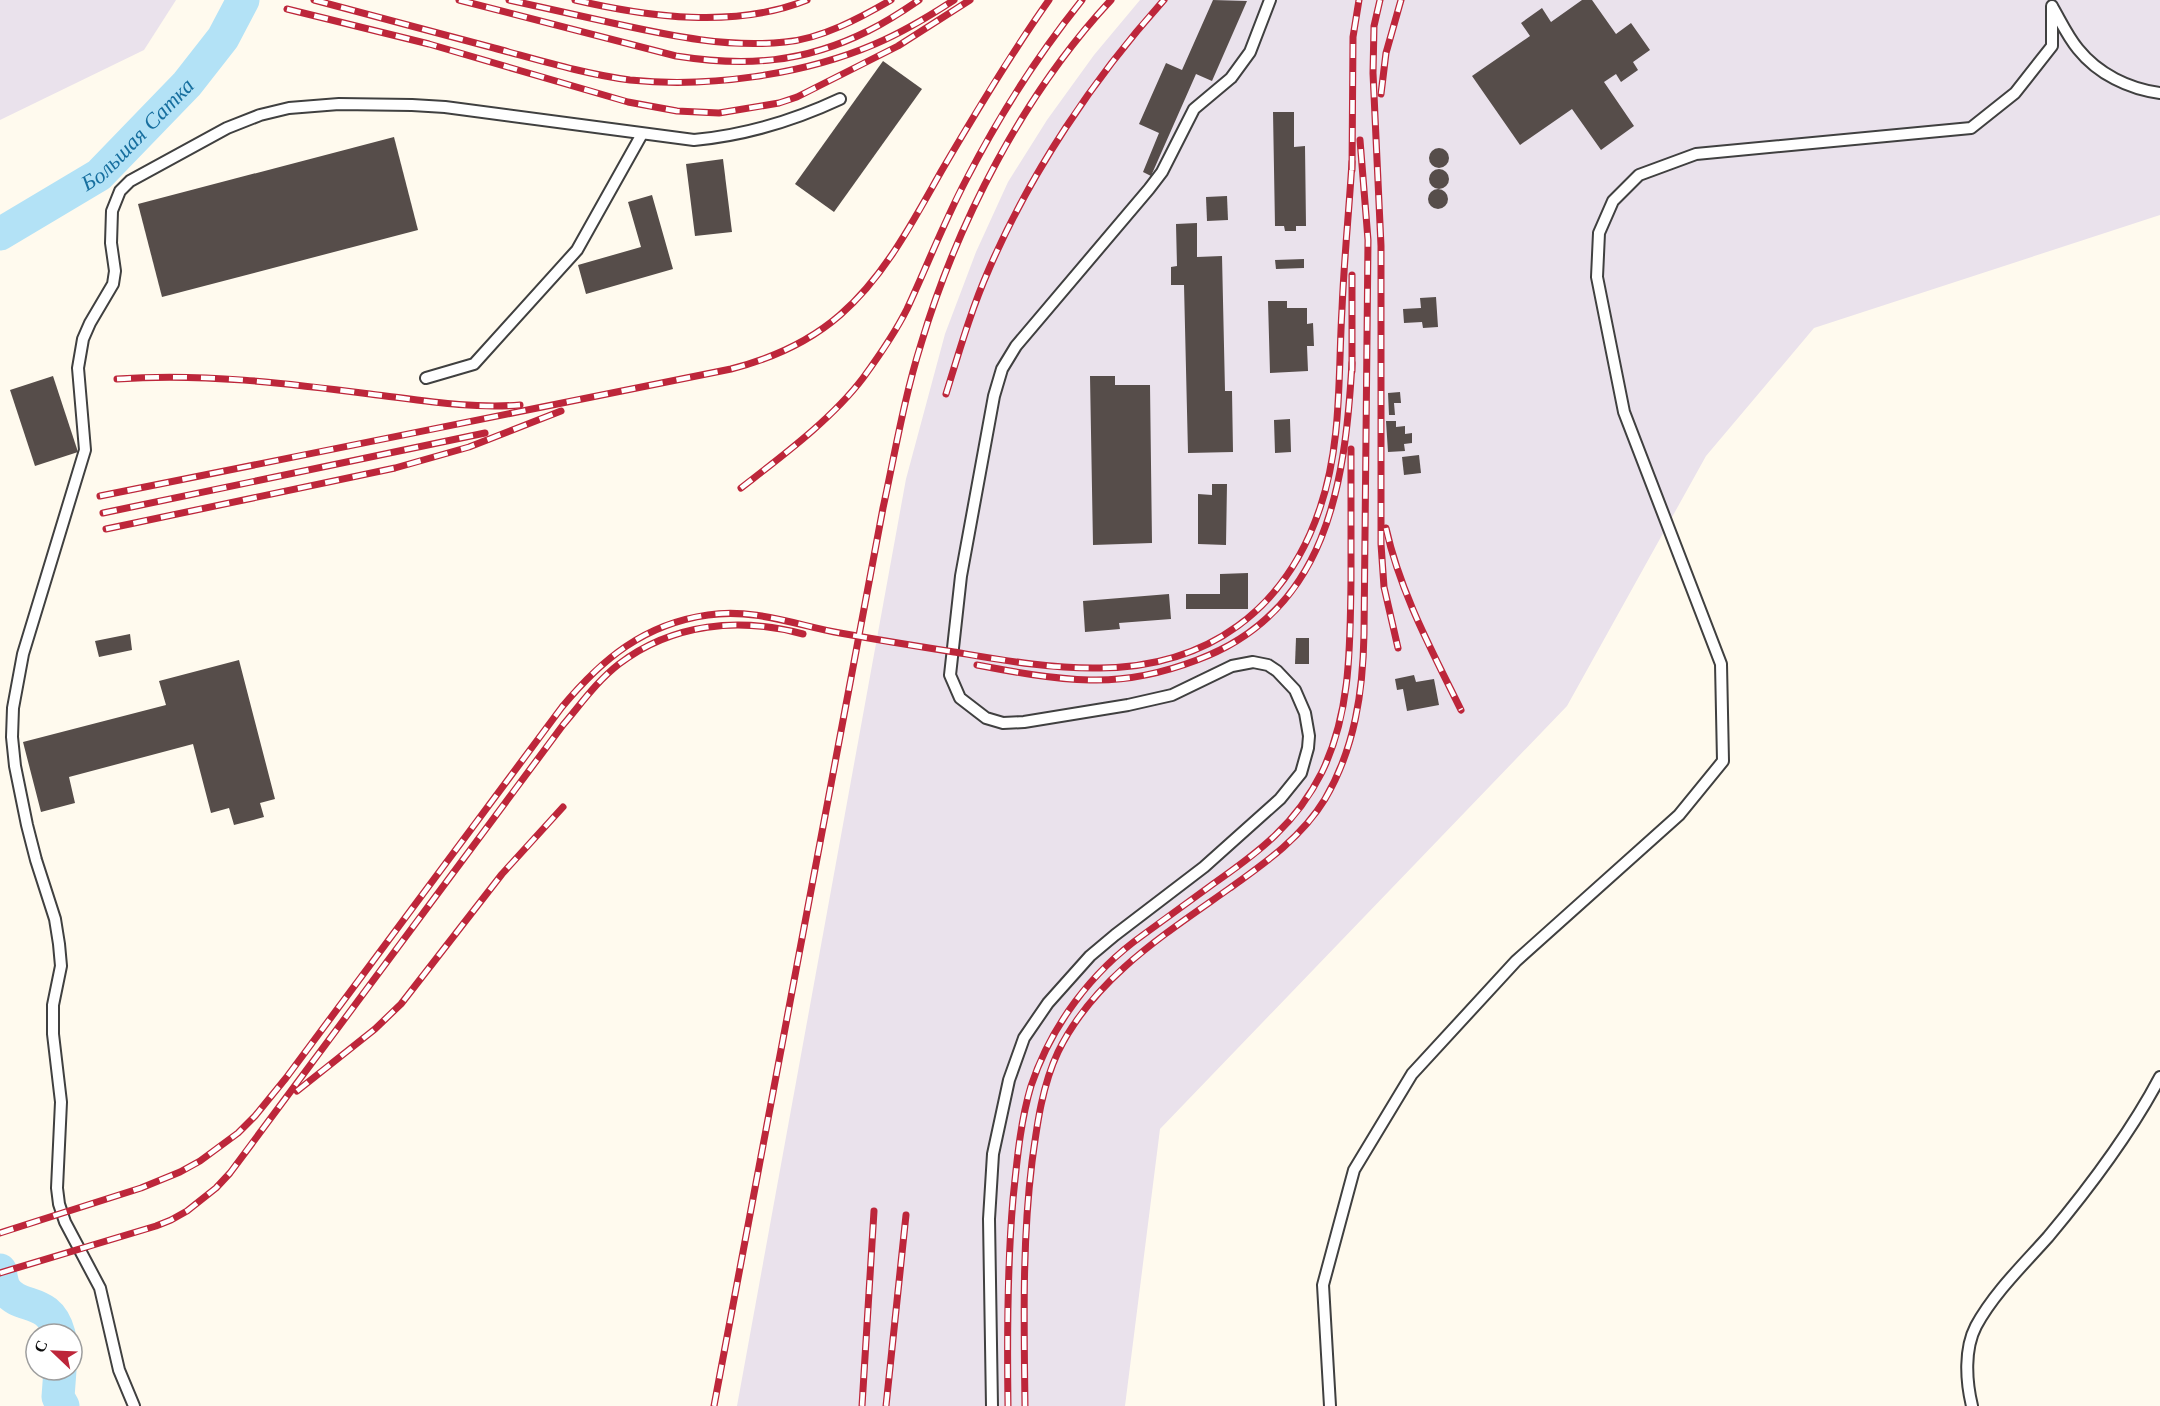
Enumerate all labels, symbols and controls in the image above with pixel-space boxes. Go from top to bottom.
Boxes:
water label: Большая Сатка [75,72,200,197]
north arrow [24,1322,84,1382]
text: С [29,1337,52,1355]

